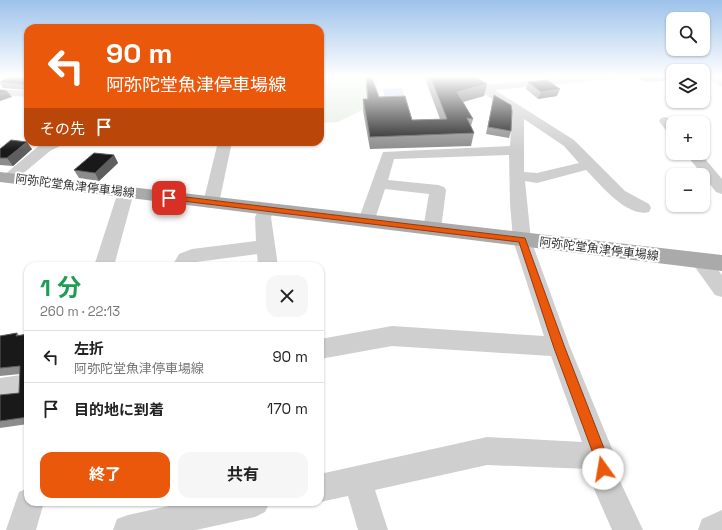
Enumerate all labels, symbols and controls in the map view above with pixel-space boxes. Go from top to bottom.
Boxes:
map controls [666,12,710,212]
button: search [666,12,710,56]
text: 90 m [106,35,172,71]
icon: left [40,40,92,92]
button: layers [666,64,710,108]
text: 阿弥陀堂魚津停車場線 [106,73,286,96]
icon: arrive [93,116,115,138]
button: + [666,116,710,160]
text: その先 [40,119,85,138]
button: − [666,168,710,212]
street label: 阿弥陀堂魚津停車場線 [14,171,136,201]
pin [152,181,186,215]
icon: arrive [158,187,180,209]
street label: 阿弥陀堂魚津停車場線 [538,234,660,264]
text: 1 分 [40,272,81,303]
button: close [266,275,308,317]
text: 260 m · 22:13 [40,303,120,320]
text: 左折 [74,339,104,358]
icon: left [40,346,62,368]
text: 90 m [272,347,308,366]
text: 阿弥陀堂魚津停車場線 [74,360,204,377]
icon: arrive [40,398,62,420]
text: 170 m [267,399,308,418]
text: 目的地に到着 [74,400,164,419]
position arrow [582,448,624,490]
button: 終了 [40,452,170,498]
button: 共有 [178,452,308,498]

